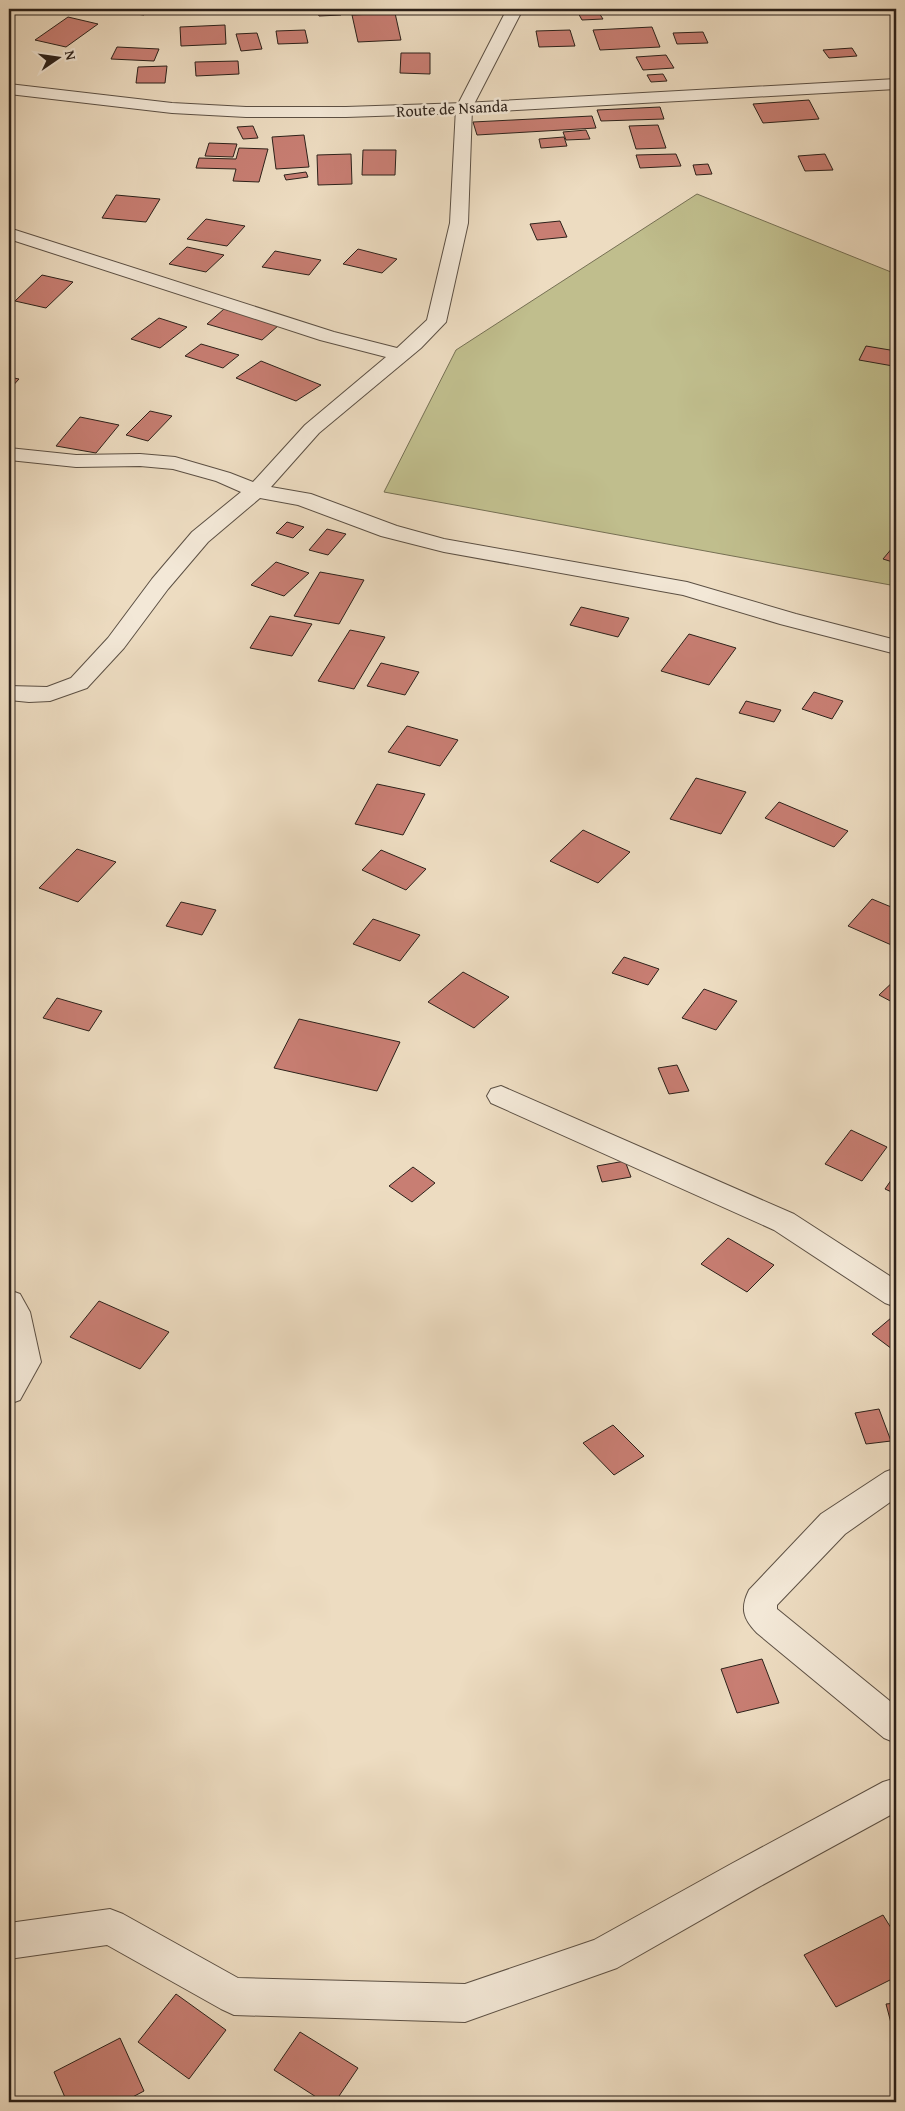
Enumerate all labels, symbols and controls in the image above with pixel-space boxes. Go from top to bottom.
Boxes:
north arrow [32,32,82,82]
text: N [60,48,82,63]
street label: Route de Nsanda [396,93,509,123]

